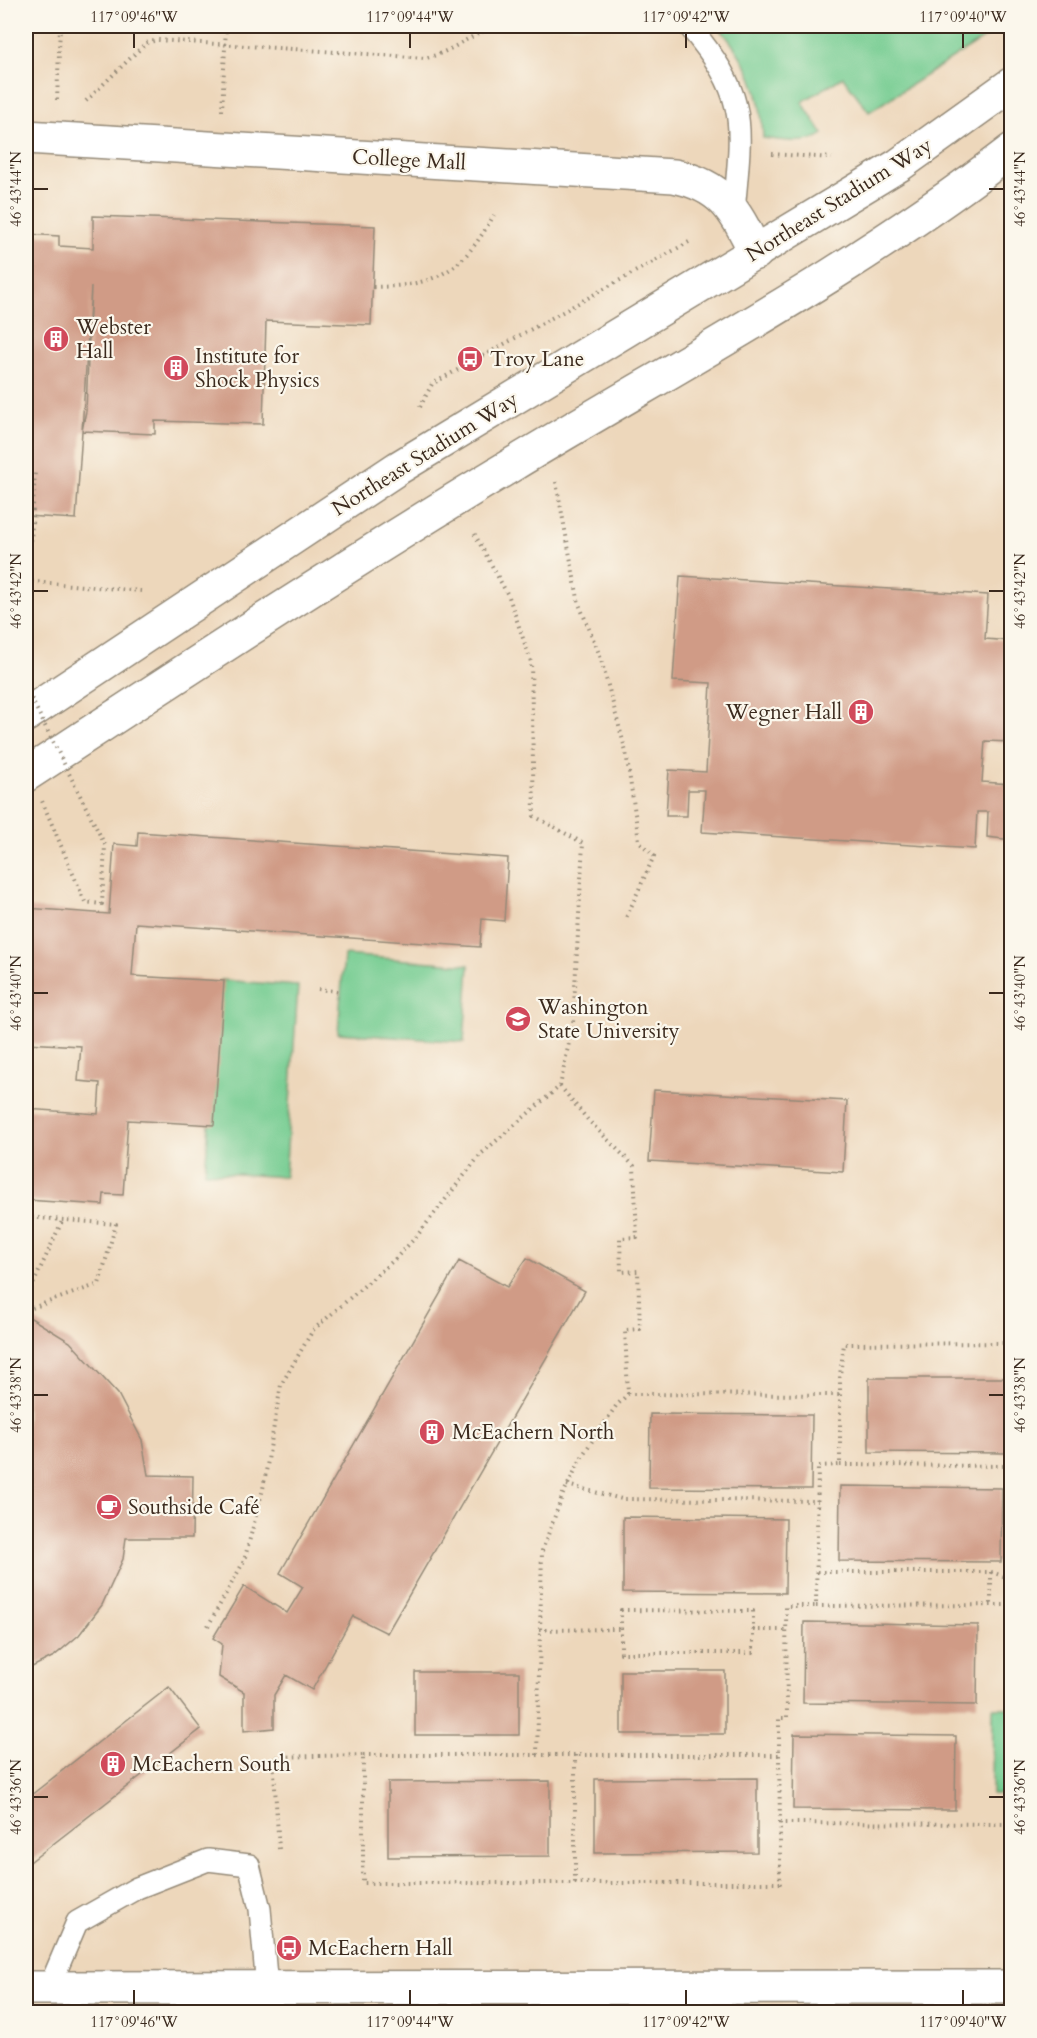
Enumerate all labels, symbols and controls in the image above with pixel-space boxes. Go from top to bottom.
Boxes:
text: 117°09'46"W [90,7,178,27]
text: 117°09'44"W [366,7,454,27]
text: 117°09'42"W [642,7,730,27]
text: 117°09'40"W [919,7,1007,27]
street label: Northeast Stadium Way [740,131,938,269]
street label: College Mall [351,143,467,177]
text: 46°43'44"N [6,151,26,227]
text: 46°43'44"N [1010,151,1030,227]
place label: Webster Hall [75,313,151,366]
building icon: Webster Hall [41,324,71,354]
place label: Institute for Shock Physics [195,342,319,395]
bus stop icon: Troy Lane [455,344,485,374]
place label: Troy Lane [490,345,584,374]
building icon: Institute for Shock Physics [161,353,191,383]
street label: Northeast Stadium Way [326,385,524,523]
text: 46°43'42"N [6,553,26,629]
text: 46°43'42"N [1010,553,1030,629]
building icon: Wegner Hall [846,697,876,727]
place label: Wegner Hall [724,698,842,727]
text: 46°43'40"N [6,955,26,1031]
text: 46°43'40"N [1010,955,1030,1031]
place label: Washington State University [537,993,680,1046]
school or university icon: Washington State University [503,1004,533,1034]
text: 46°43'38"N [6,1357,26,1433]
text: 46°43'38"N [1010,1357,1030,1433]
building icon: McEachern North [417,1417,447,1447]
place label: McEachern North [452,1418,615,1447]
cafe icon: Southside Café [94,1492,124,1522]
place label: Southside Café [128,1493,260,1522]
building icon: McEachern South [98,1749,128,1779]
place label: McEachern South [132,1750,291,1779]
text: 46°43'36"N [6,1759,26,1835]
text: 46°43'36"N [1010,1759,1030,1835]
bus stop icon: McEachern Hall [274,1933,304,1963]
place label: McEachern Hall [308,1934,453,1963]
text: 117°09'46"W [90,2012,178,2032]
text: 117°09'44"W [366,2012,454,2032]
text: 117°09'42"W [642,2012,730,2032]
text: 117°09'40"W [919,2012,1007,2032]

